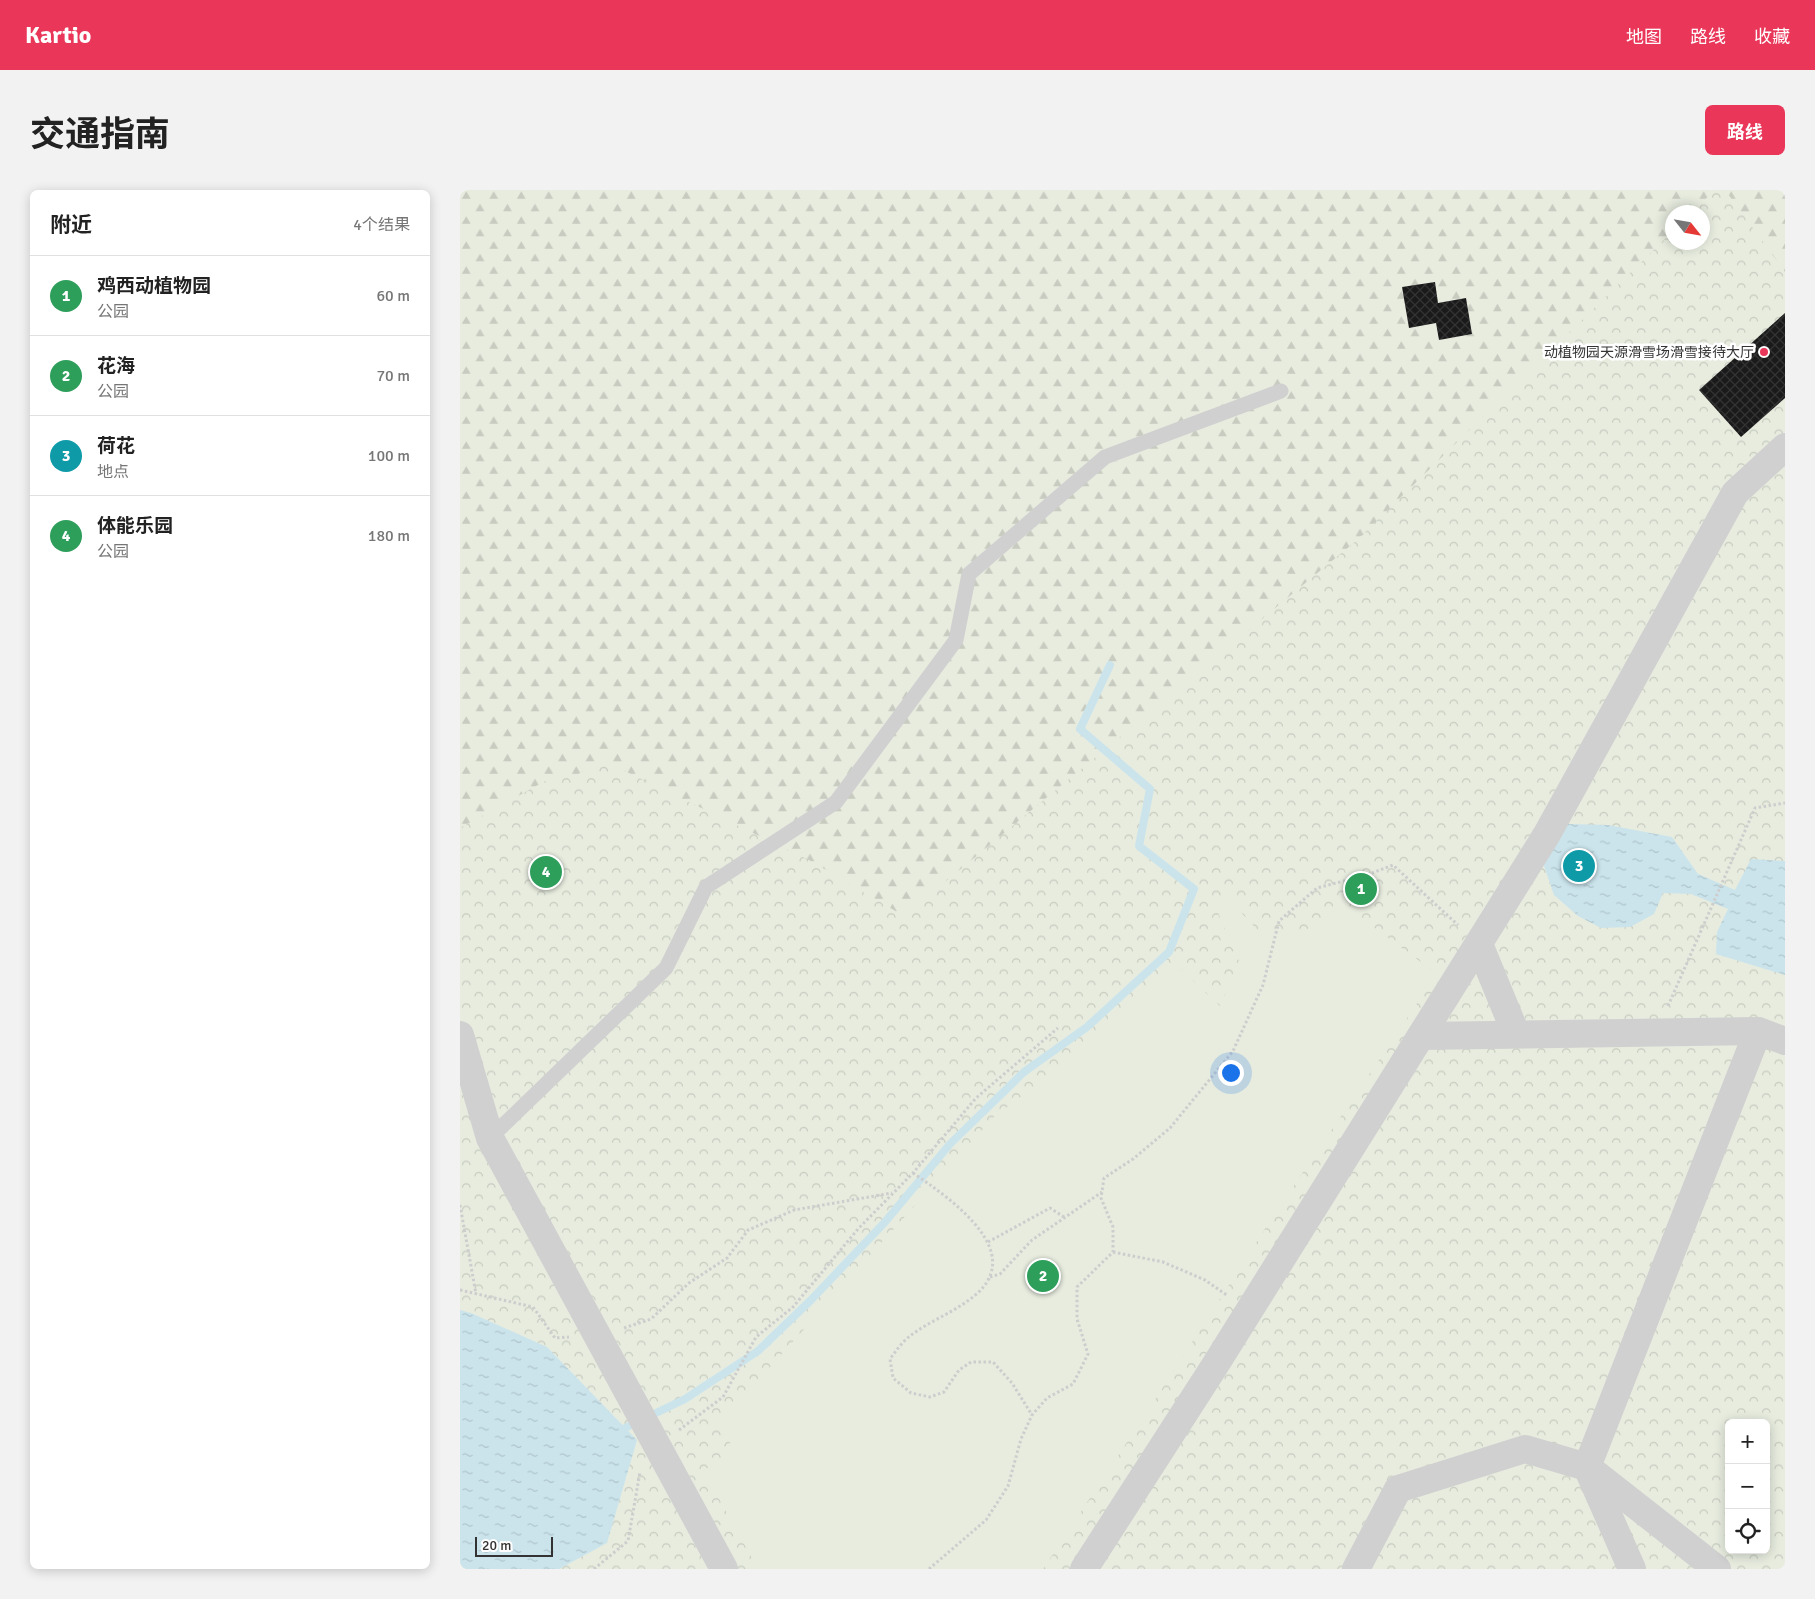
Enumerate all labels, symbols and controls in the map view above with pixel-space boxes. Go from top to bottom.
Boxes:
text: Kartio [25,20,91,50]
text: 地图 [1626,26,1662,48]
text: 路线 [1690,26,1726,48]
text: 收藏 [1754,26,1790,48]
button: 路线 [1705,105,1785,155]
text: 交通指南 [30,113,170,156]
north arrow [1665,205,1710,250]
text: 附近 [50,212,92,238]
text: 4个结果 [353,215,410,235]
text: 鸡西动植物园 [97,274,211,298]
text: 1 [62,286,70,306]
text: 60 m [376,286,410,306]
text: 公园 [97,302,129,322]
place label: 动植物园天源滑雪场滑雪接待大厅 [1544,344,1754,361]
marker: 动植物园天源滑雪场滑雪接待大厅 [1758,346,1770,358]
text: 花海 [97,354,135,378]
text: 2 [62,366,70,386]
text: 70 m [376,366,410,386]
text: 公园 [97,382,129,402]
text: 荷花 [97,434,135,458]
text: 3 [62,446,70,466]
text: 100 m [368,446,410,466]
text: 地点 [97,462,129,482]
text: 体能乐园 [97,514,173,538]
text: 4 [62,526,70,546]
text: 180 m [368,526,410,546]
text: 公园 [97,542,129,562]
pin: 3 [1563,847,1595,885]
pin: 4 [530,853,562,891]
pin: 1 [1345,870,1377,908]
your location [1218,1060,1244,1086]
pin: 2 [1027,1257,1059,1295]
map controls [1725,1419,1770,1554]
button: + [1725,1419,1770,1464]
button: − [1725,1464,1770,1509]
button: locate [1725,1509,1770,1554]
scale bar [475,1534,552,1557]
text: 20 m [482,1537,511,1554]

